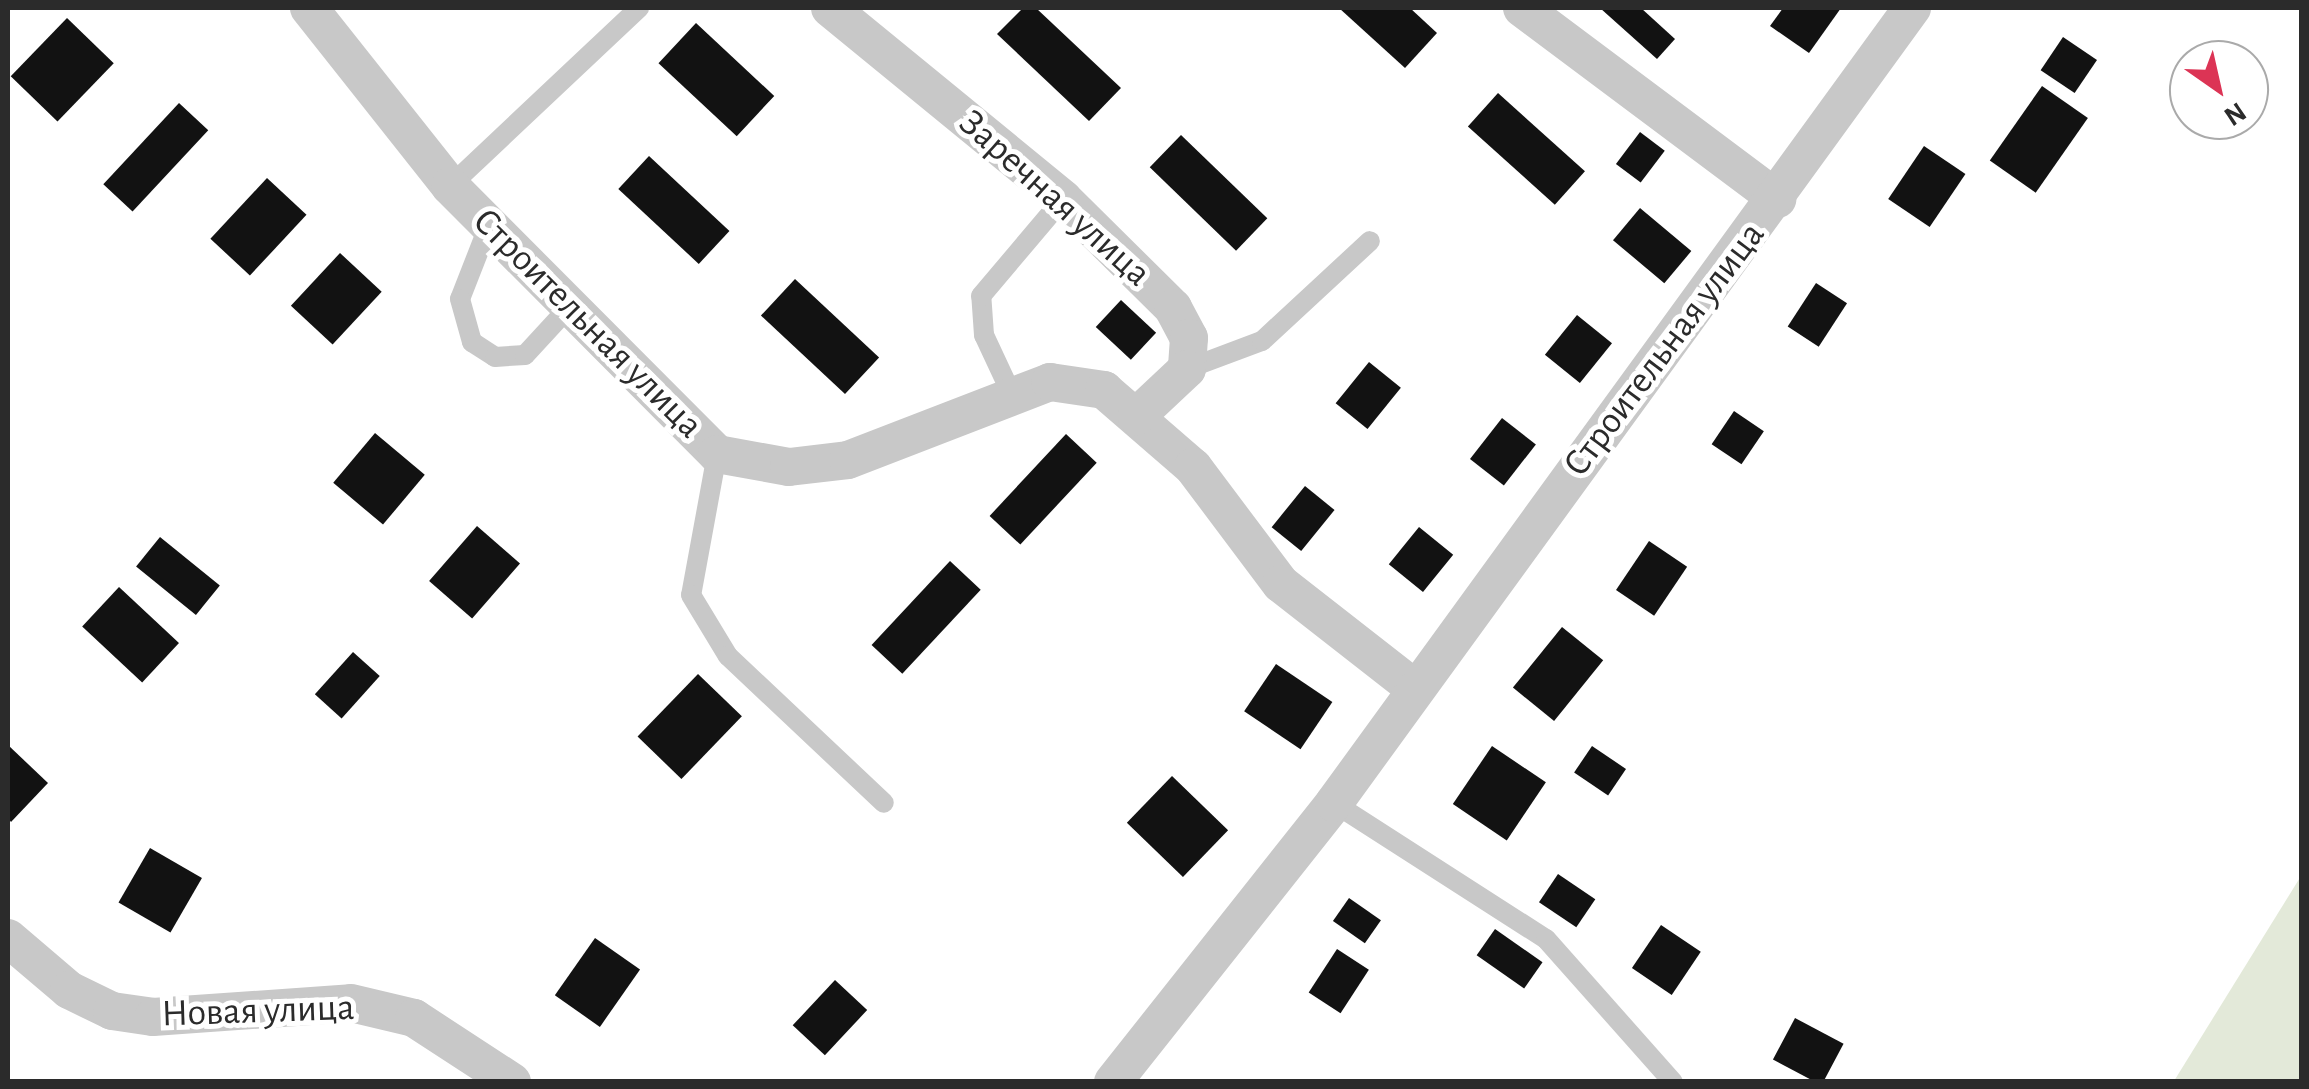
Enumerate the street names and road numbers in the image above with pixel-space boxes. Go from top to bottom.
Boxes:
street label: Заречная улица [949,101,1159,297]
street label: Строительная улица [462,199,712,449]
street label: Строительная улица [1554,214,1776,486]
street label: Новая улица [161,986,355,1038]

